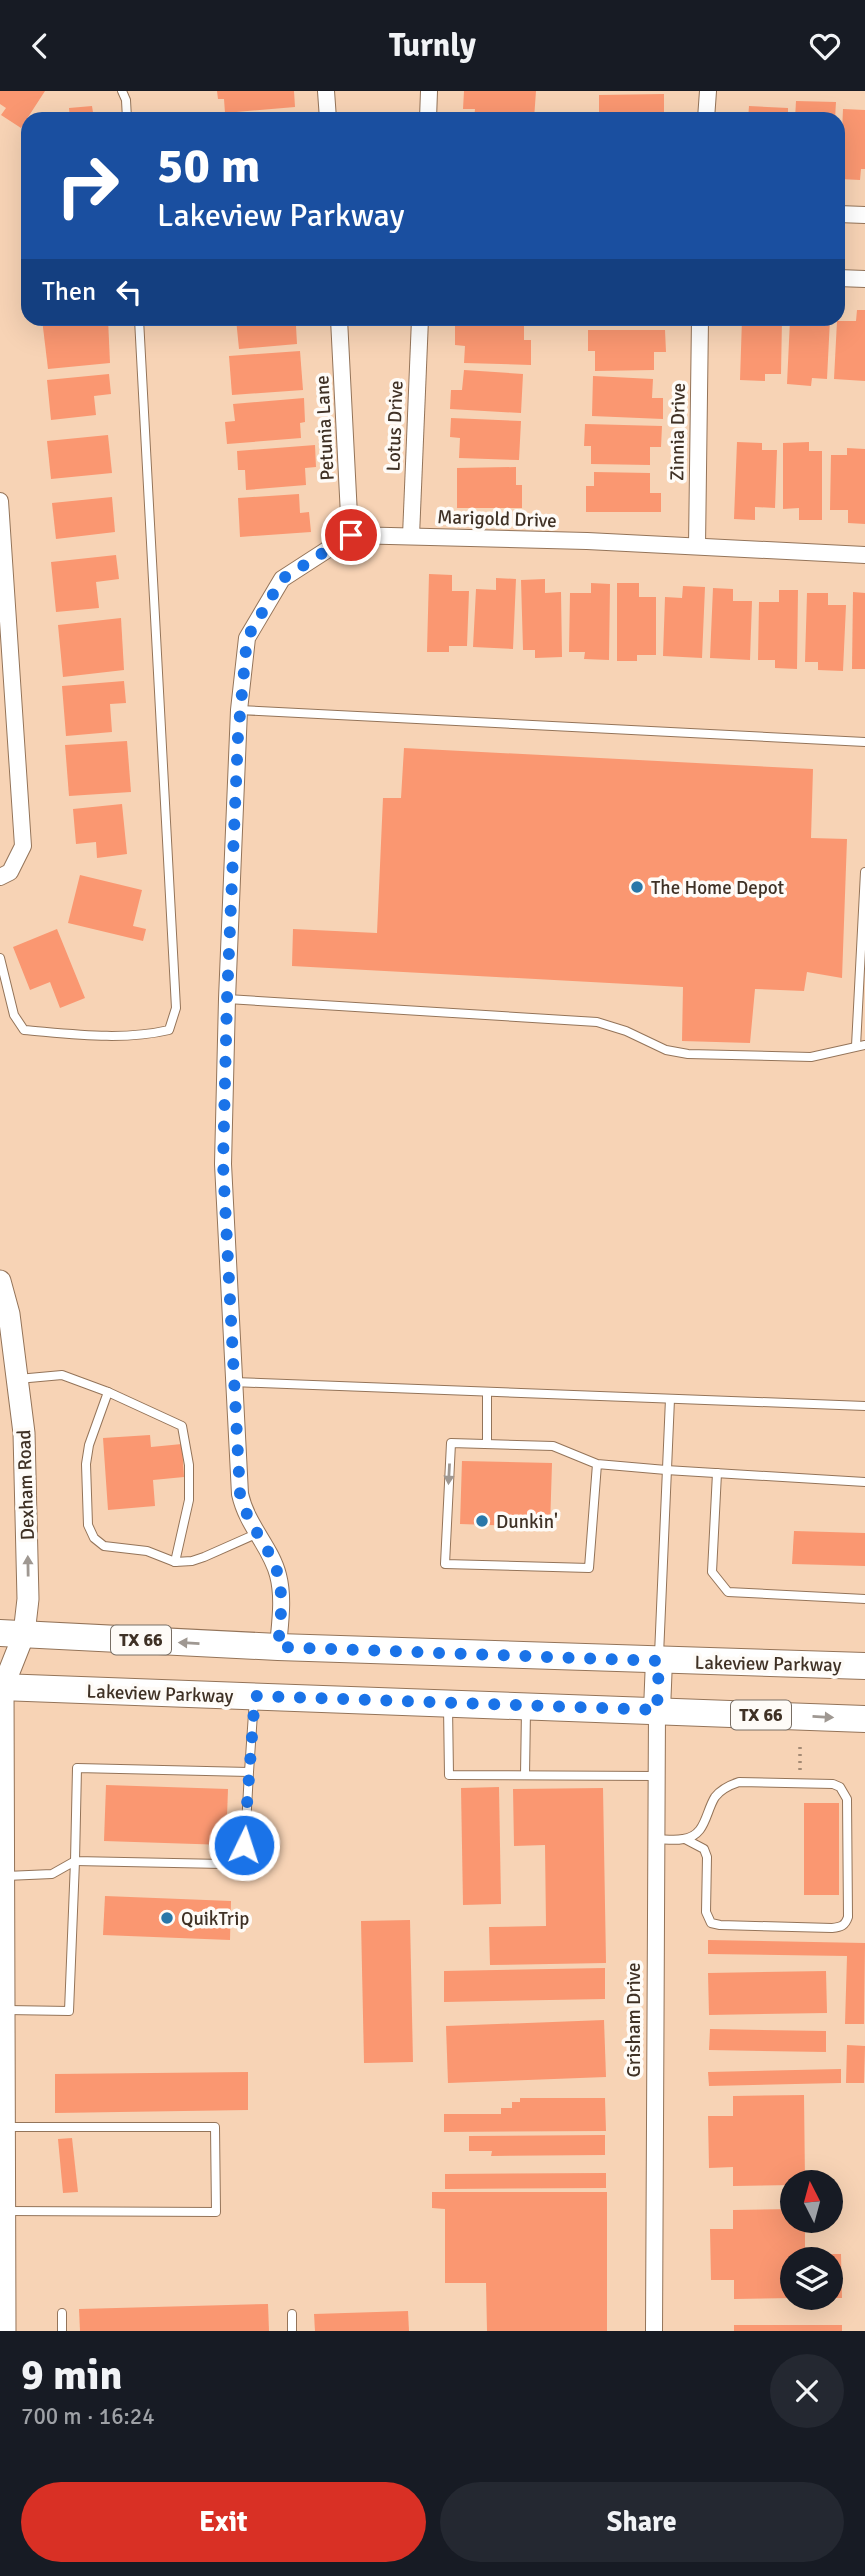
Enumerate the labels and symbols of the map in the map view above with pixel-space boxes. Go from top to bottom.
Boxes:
street label: Petunia Lane [310,375,340,481]
street label: Lotus Drive [381,380,409,472]
street label: Zinnia Drive [665,383,691,481]
pin [321,505,381,565]
street label: Marigold Drive [437,505,557,533]
place label: The Home Depot [651,876,785,900]
marker: The Home Depot [629,879,645,895]
street label: Dexham Road [12,1429,40,1541]
one-way arrow [444,1464,455,1486]
place label: Dunkin' [496,1510,558,1534]
marker: Dunkin' [474,1513,490,1529]
one-way arrow [22,1555,34,1577]
road number: TX 66 [111,1625,171,1655]
one-way arrow [178,1637,200,1648]
street label: Lakeview Parkway [694,1651,842,1677]
street label: Lakeview Parkway [86,1679,234,1709]
road number: TX 66 [731,1701,791,1729]
one-way arrow [812,1712,834,1723]
position arrow [207,1808,281,1882]
place label: QuikTrip [181,1907,249,1931]
marker: QuikTrip [159,1910,175,1926]
street label: Grisham Drive [622,1963,646,2077]
north arrow [780,2170,844,2233]

